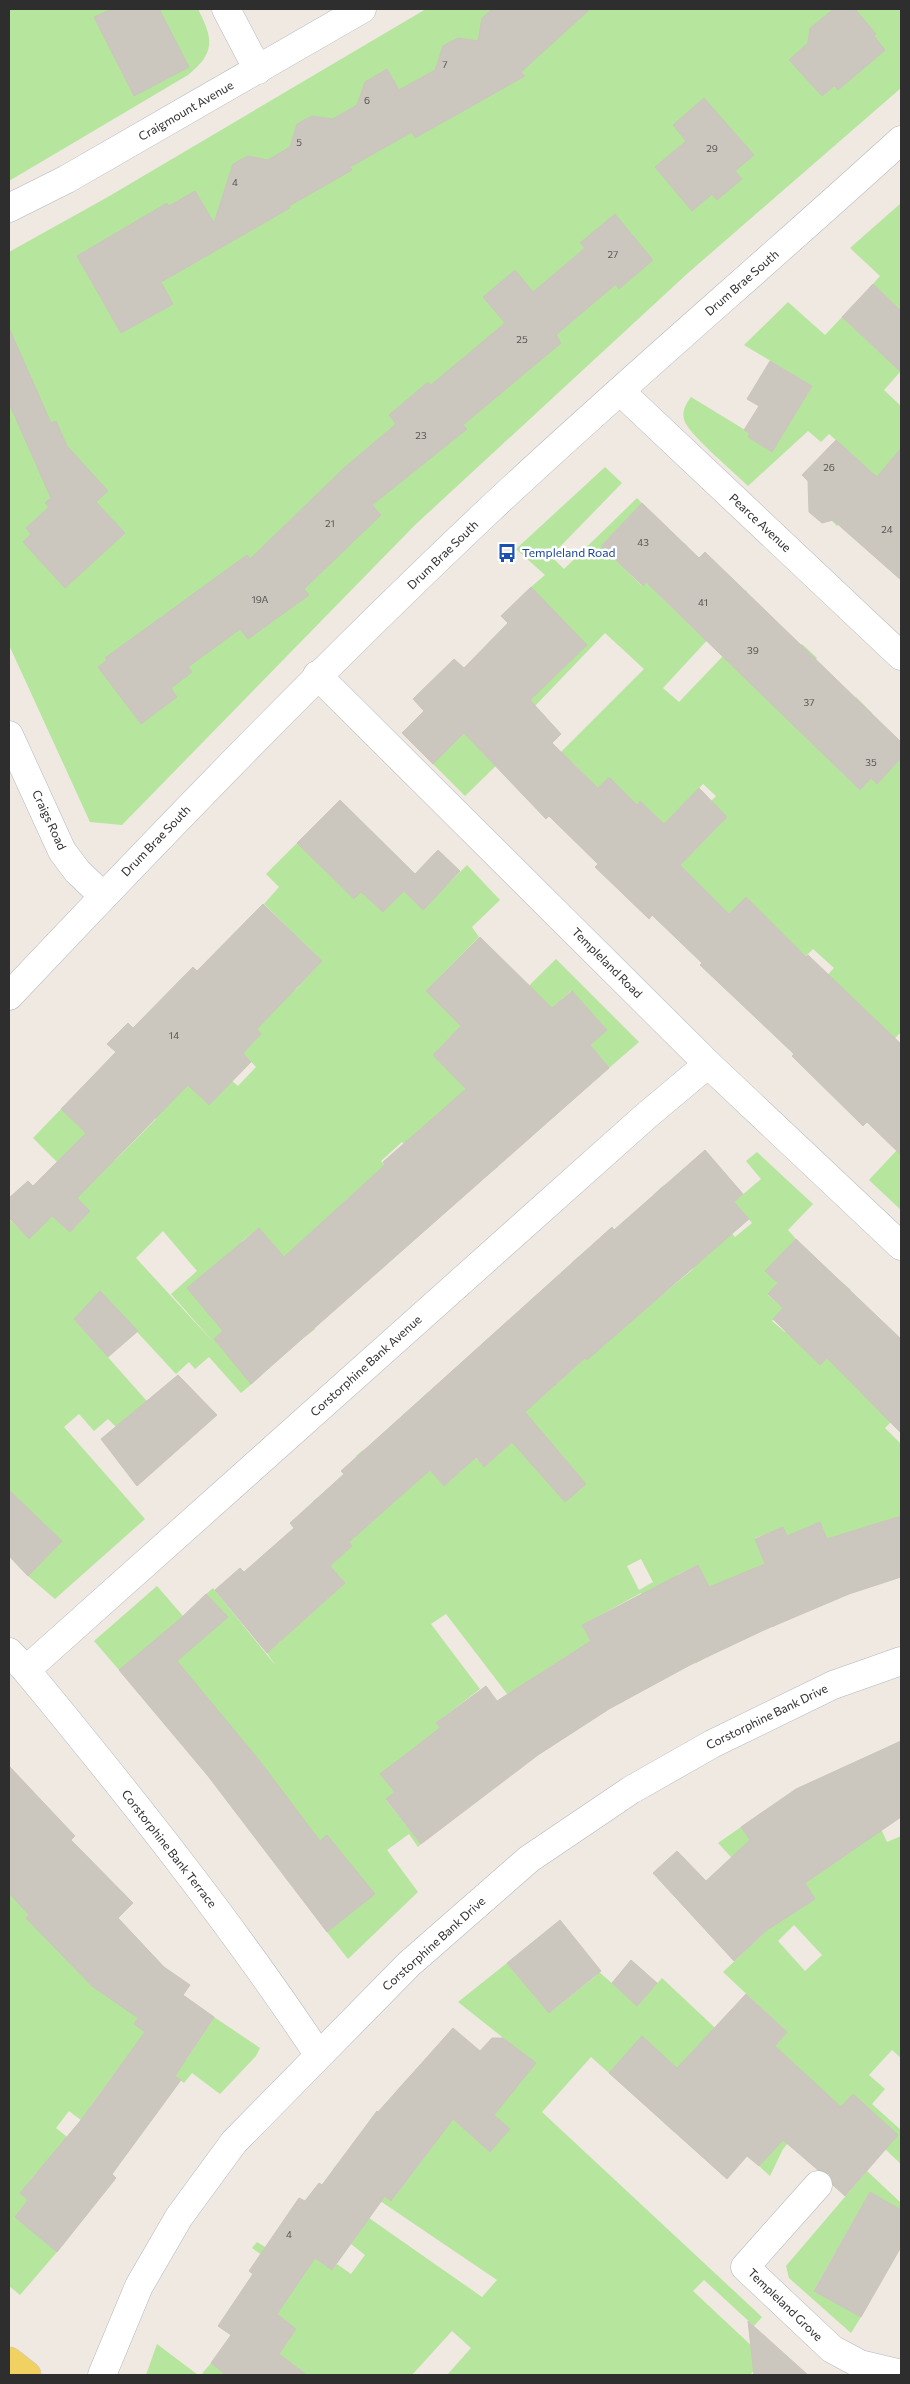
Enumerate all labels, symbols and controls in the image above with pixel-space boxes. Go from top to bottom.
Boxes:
house number: 7 [442,58,448,70]
street label: Craigmount Avenue [136,77,235,143]
house number: 6 [364,94,370,106]
house number: 5 [296,136,302,148]
house number: 29 [706,142,718,154]
house number: 4 [232,176,238,188]
street label: Drum Brae South [702,246,781,318]
house number: 27 [608,248,618,260]
house number: 25 [516,333,528,345]
house number: 23 [415,429,427,441]
house number: 26 [823,461,835,473]
street label: Pearce Avenue [727,490,794,554]
house number: 21 [325,517,335,529]
street label: Drum Brae South [404,517,481,592]
house number: 24 [881,523,893,535]
house number: 43 [637,536,649,548]
bus stop icon: Templeland Road [496,542,518,564]
place label: Templeland Road [522,545,616,559]
house number: 19A [251,593,269,605]
house number: 41 [698,596,708,608]
house number: 39 [747,644,759,656]
house number: 37 [804,696,814,708]
house number: 35 [865,756,877,768]
street label: Craigs Road [30,787,70,852]
street label: Drum Brae South [118,802,193,879]
street label: Templeland Road [570,924,646,1000]
house number: 14 [169,1029,179,1041]
street label: Corstorphine Bank Avenue [307,1312,424,1419]
street label: Corstorphine Bank Drive [704,1681,830,1752]
street label: Corstorphine Bank Terrace [119,1787,220,1910]
street label: Corstorphine Bank Drive [379,1893,488,1993]
house number: 4 [286,2228,292,2240]
street label: Templeland Grove [746,2265,826,2343]

